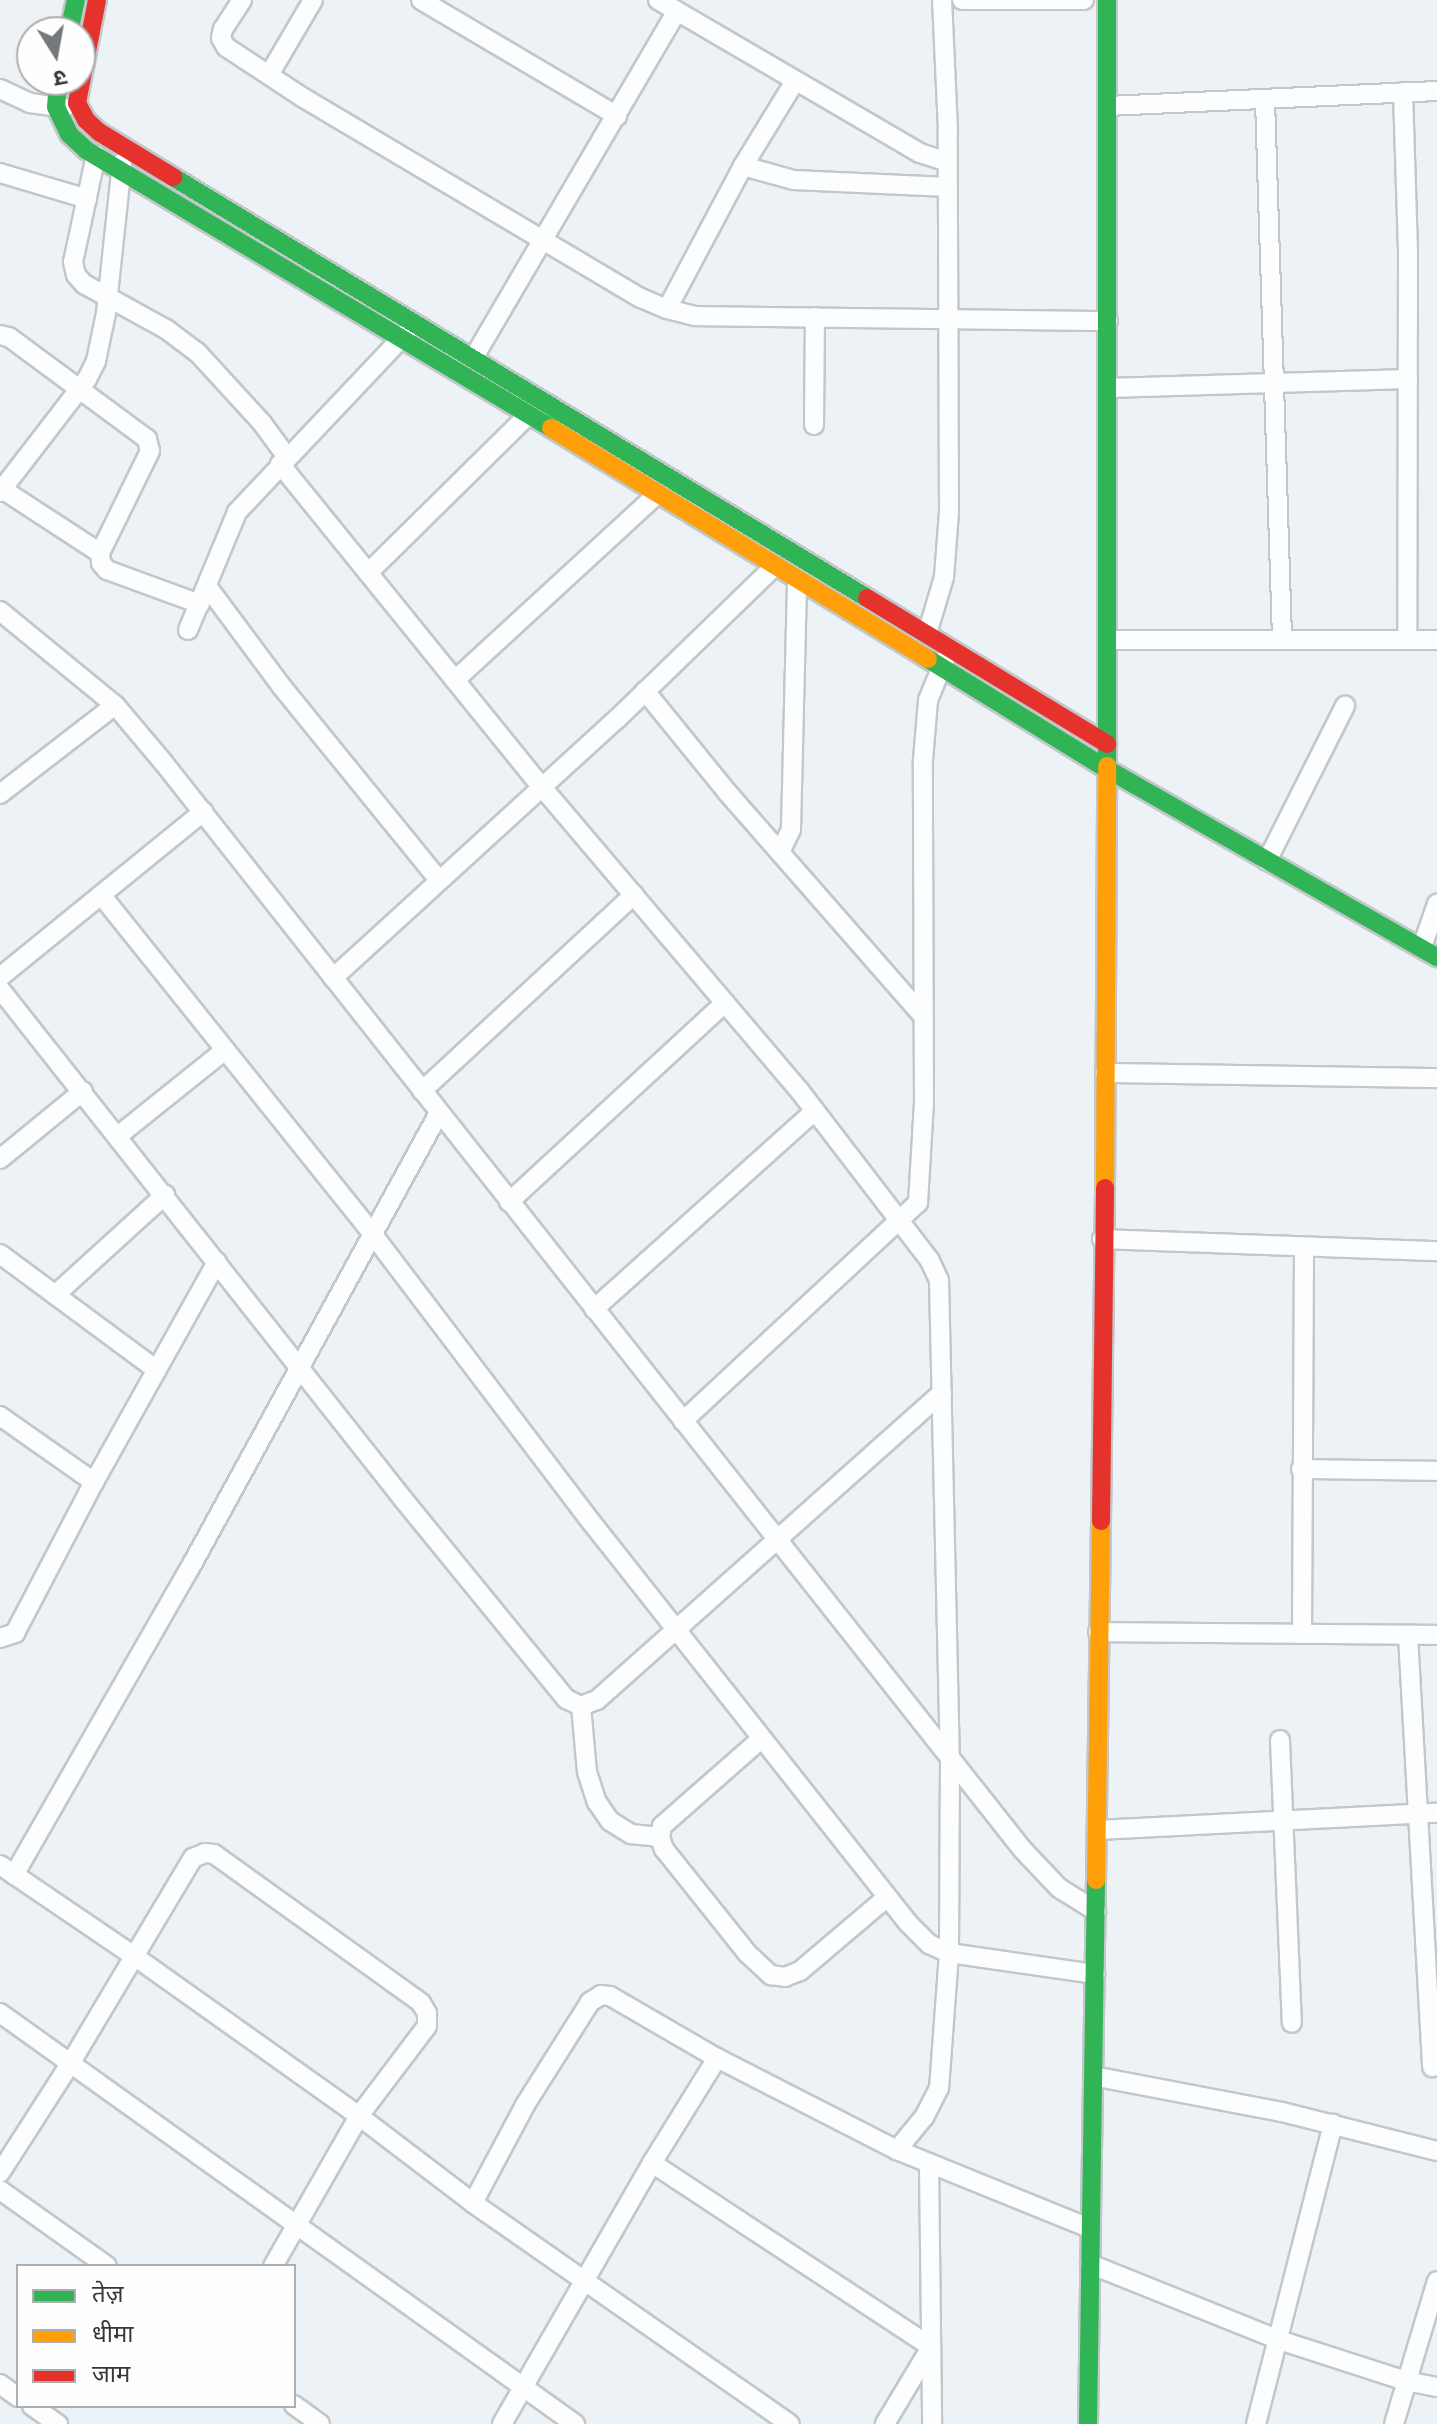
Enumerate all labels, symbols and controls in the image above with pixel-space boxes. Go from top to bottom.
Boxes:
north arrow [16,16,96,96]
text: उ [52,66,69,90]
legend [16,2264,296,2408]
text: तेज़ [92,2283,124,2307]
text: धीमा [92,2323,134,2347]
text: जाम [92,2363,130,2387]

